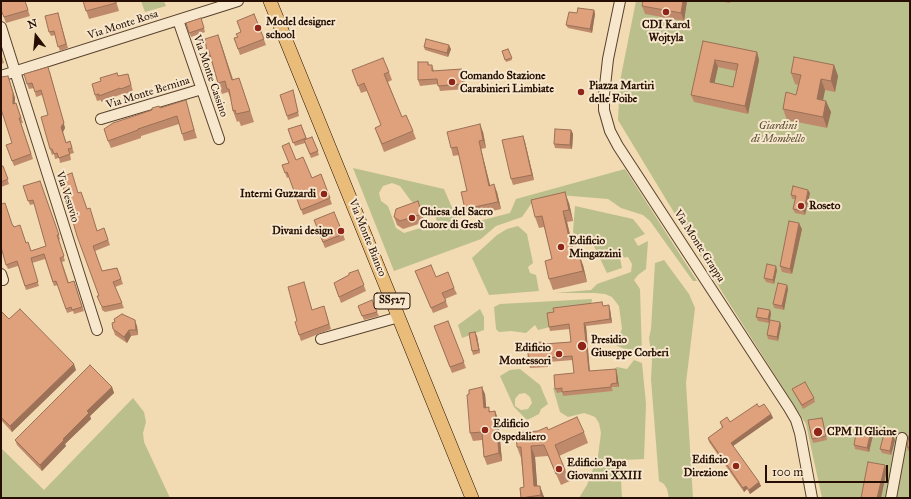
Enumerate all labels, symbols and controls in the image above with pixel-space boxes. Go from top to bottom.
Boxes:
street label: Via Monte Rosa [86,7,160,43]
marker: CDI Karol Wojtyla [661,7,671,17]
place label: Model designer school [266,15,335,41]
north arrow [16,16,56,56]
text: N [26,16,39,32]
place label: CDI Karol Wojtyla [642,18,690,44]
marker: Model designer school [253,23,263,33]
street label: Via Monte Cassino [190,33,230,119]
place label: Comando Stazione Carabinieri Limbiate [460,69,554,95]
street label: Via Monte Bernina [105,74,191,112]
marker: Comando Stazione Carabinieri Limbiate [447,77,457,87]
place label: Piazza Martiri delle Foibe [589,79,654,105]
marker: Piazza Martiri delle Foibe [576,87,586,97]
park label: Giardini di Mombello [751,119,805,145]
street label: Via Vesuvio [53,170,81,224]
place label: Interni Guzzardi [240,187,316,201]
marker: Interni Guzzardi [319,189,329,199]
street label: Via Monte Bianco [345,197,389,279]
place label: Roseto [809,199,840,213]
marker: Roseto [796,201,806,211]
place label: Chiesa del Sacro Cuore di Gesù [420,205,493,231]
street label: Via Monte Grappa [671,207,727,285]
marker: Chiesa del Sacro Cuore di Gesù [407,213,417,223]
place label: Divani design [272,224,333,238]
marker: Divani design [336,226,346,236]
place label: Edificio Mingazzini [569,234,621,260]
marker: Edificio Mingazzini [556,242,566,252]
road number: SS527 [374,293,410,309]
place label: Presidio Giuseppe Corberi [591,333,669,359]
marker: Presidio Giuseppe Corberi [576,340,588,352]
place label: Edificio Montessori [499,341,551,367]
marker: Edificio Montessori [554,349,564,359]
place label: Edificio Ospedaliero [493,417,546,443]
marker: Edificio Ospedaliero [480,425,490,435]
place label: CPM Il Glicine [827,425,897,439]
marker: CPM Il Glicine [812,426,824,438]
place label: Edificio Direzione [683,453,728,479]
place label: Edificio Papa Giovanni XXIII [567,456,642,482]
scale bar [767,457,890,483]
marker: Edificio Direzione [731,461,741,471]
marker: Edificio Papa Giovanni XXIII [554,464,564,474]
text: 100 m [772,465,803,479]

